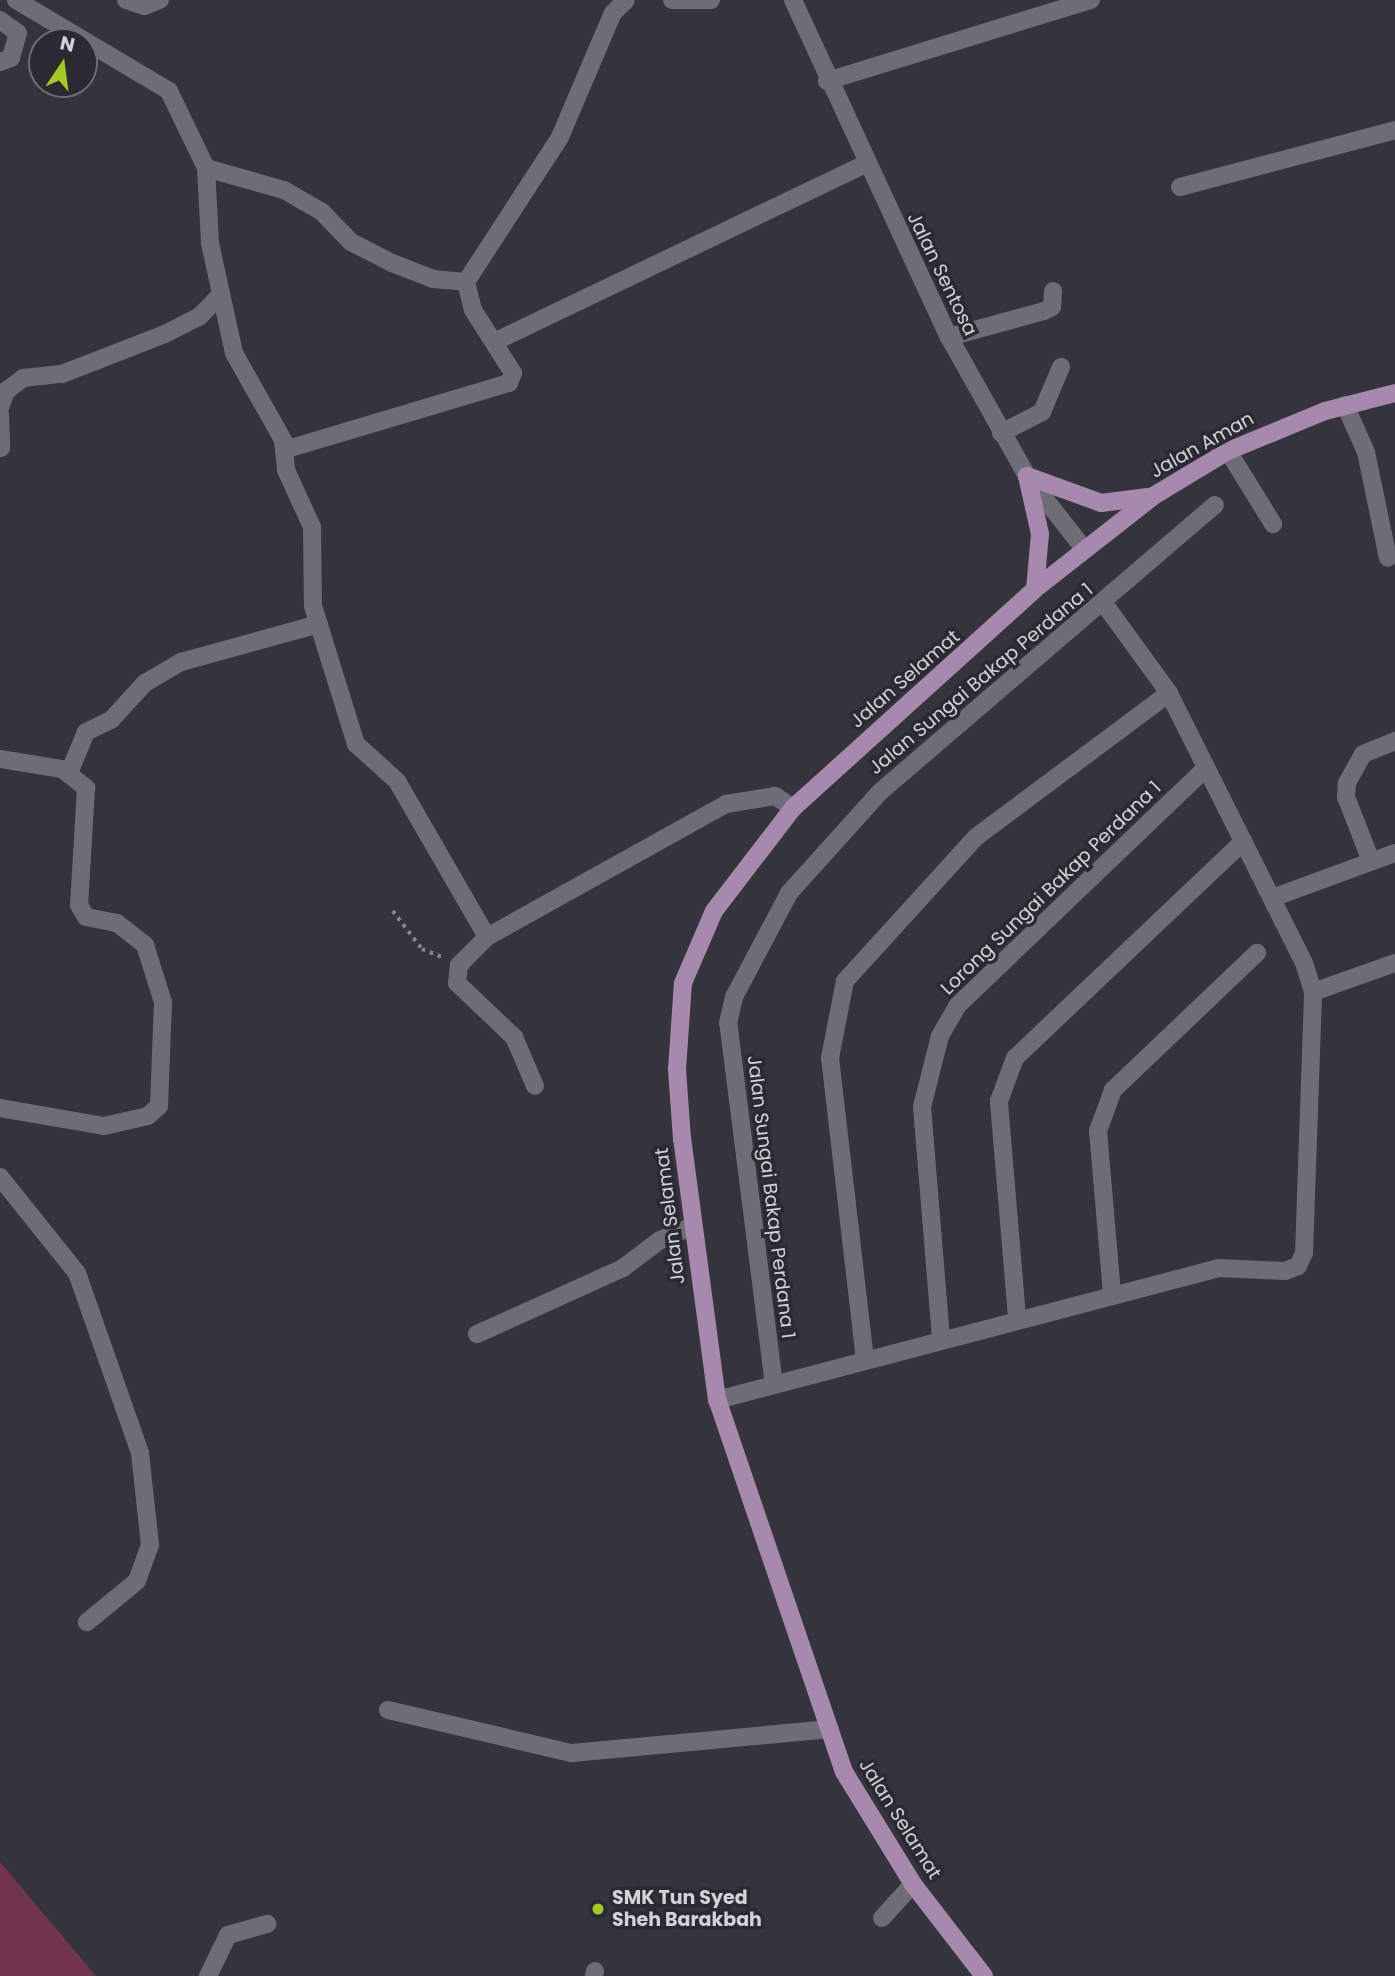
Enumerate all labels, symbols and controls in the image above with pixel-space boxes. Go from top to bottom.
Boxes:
north arrow [28,28,98,98]
text: N [57,29,77,59]
street label: Jalan Sentosa [902,209,982,339]
street label: Jalan Aman [1146,407,1258,483]
street label: Jalan Sungai Bakap Perdana 1 [864,579,1098,779]
street label: Jalan Selamat [846,625,964,733]
street label: Lorong Sungai Bakap Perdana 1 [936,777,1166,999]
street label: Jalan Sungai Bakap Perdana 1 [742,1054,800,1340]
street label: Jalan Selamat [650,1146,690,1286]
street label: Jalan Selamat [854,1755,946,1883]
place label: SMK Tun Syed Sheh Barakbah [612,1887,762,1931]
marker: SMK Tun Syed Sheh Barakbah [590,1901,606,1917]

